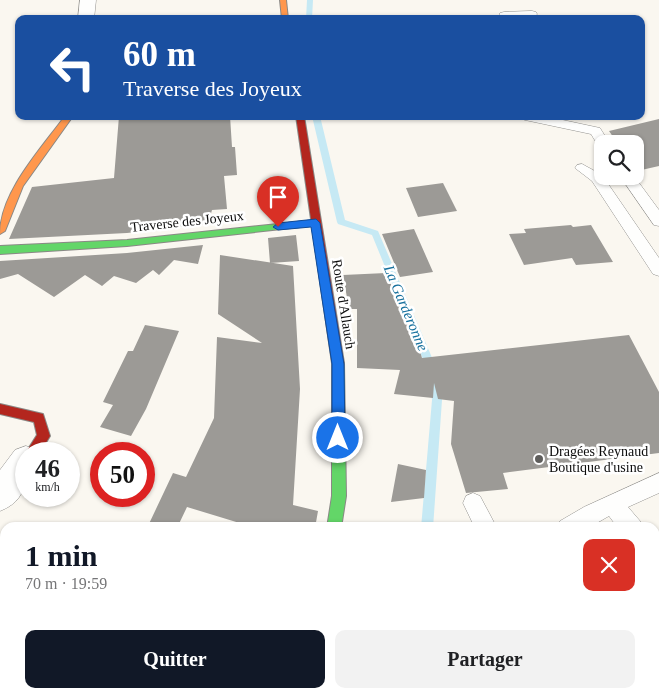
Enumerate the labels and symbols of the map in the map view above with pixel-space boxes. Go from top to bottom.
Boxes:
pin [257,176,299,227]
street label: Traverse des Joyeux [130,208,244,235]
street label: Route d'Allauch [329,258,358,350]
water label: La Garderonne [380,262,431,354]
position arrow [311,411,363,463]
speed limit sign: 50 [90,442,155,507]
place label: Dragées Reynaud Boutique d'usine [549,444,648,475]
marker: Dragées Reynaud Boutique d'usine [533,453,545,465]

